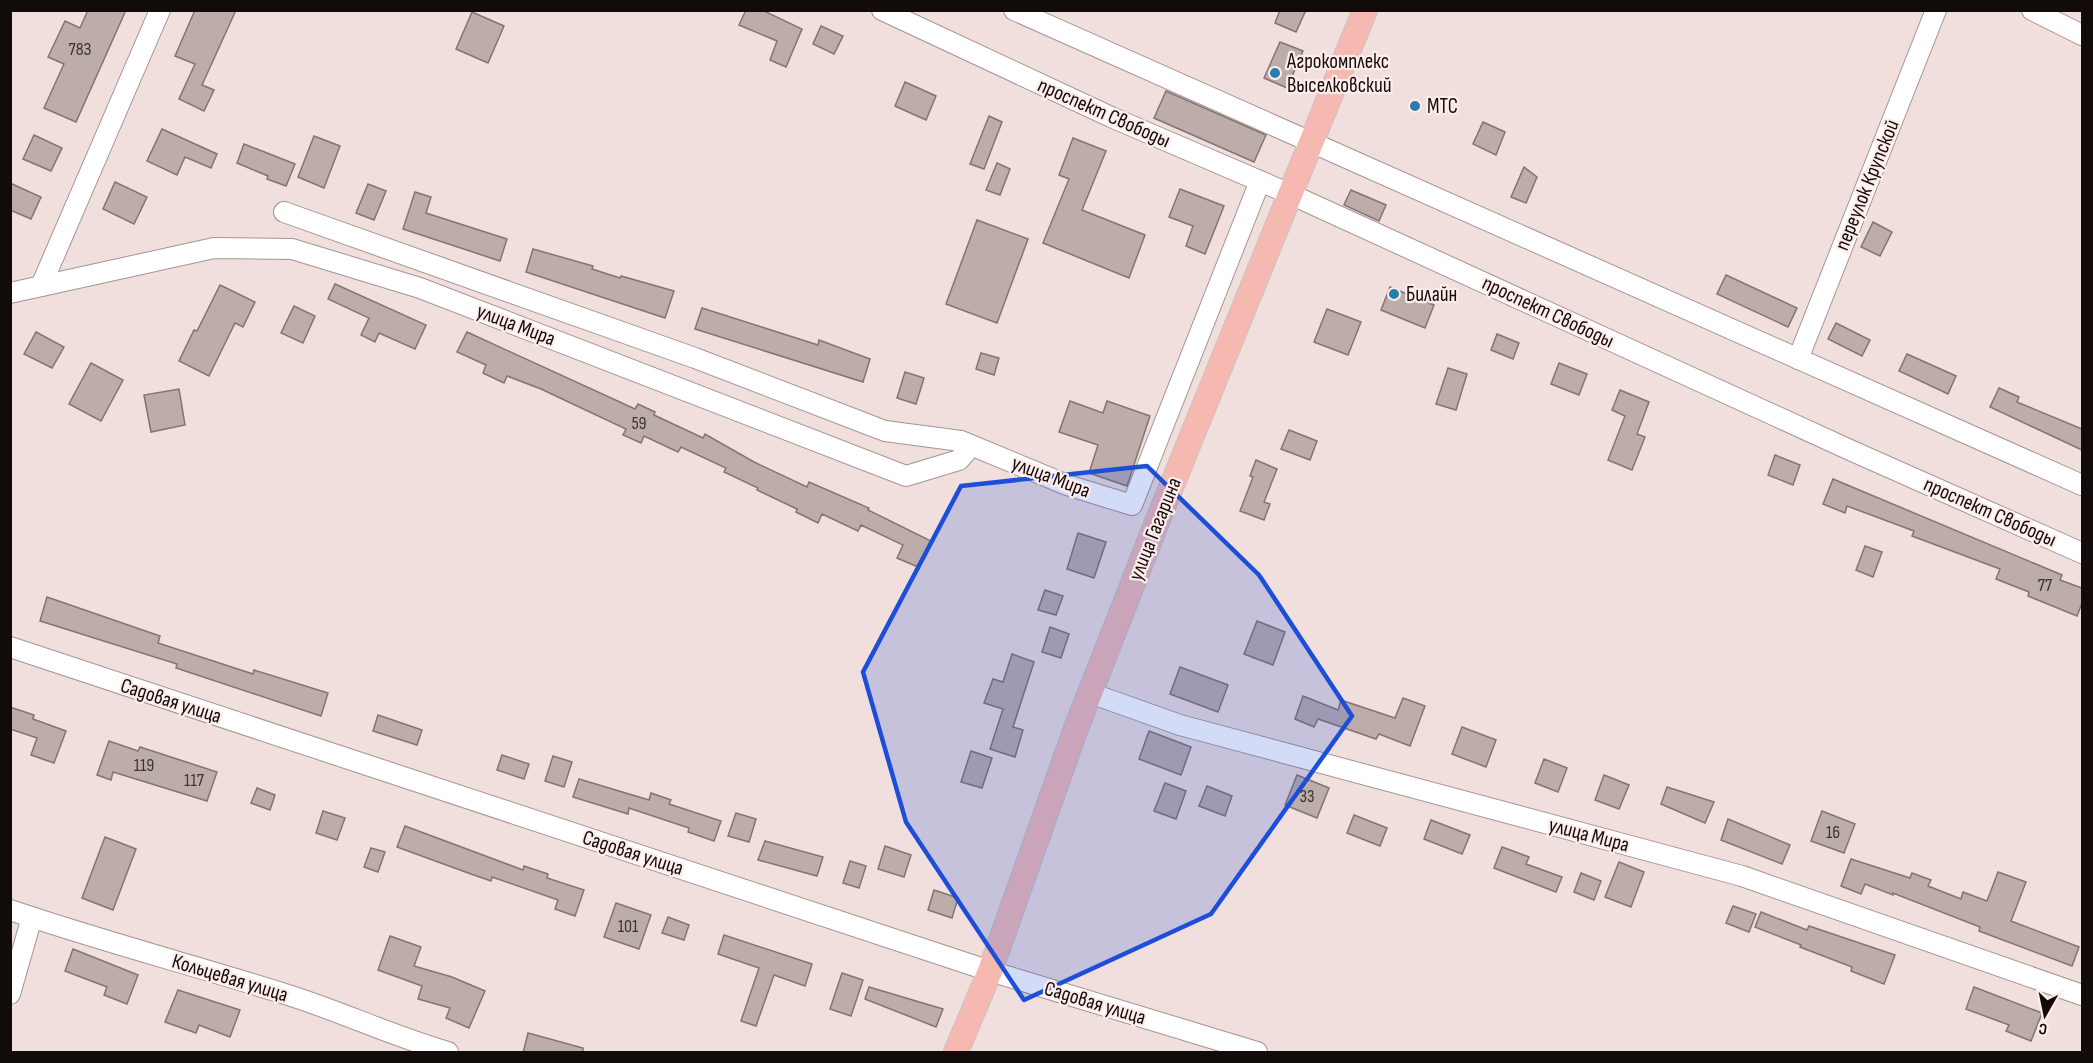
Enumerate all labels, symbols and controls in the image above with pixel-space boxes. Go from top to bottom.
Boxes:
house number: 78З [69,39,92,60]
place label: Агрокомплекс Выселковский [1286,49,1392,98]
marker: Агрокомплекс Выселковский [1268,66,1282,80]
street label: проспект Свободы [1034,73,1174,153]
place label: МТС [1427,94,1458,119]
marker: МТС [1408,99,1422,113]
street label: переулок Крупской [1829,116,1905,254]
street label: проспект Свободы [1478,271,1618,353]
place label: Билайн [1406,282,1457,307]
marker: Билайн [1387,287,1401,301]
street label: улица Мира [473,299,559,351]
house number: 59 [631,413,647,434]
street label: улица Мира [1008,451,1094,503]
street label: проспект Свободы [1920,472,2060,552]
street label: улица Гагарина [1123,474,1187,584]
house number: 77 [2038,575,2053,596]
street label: Садовая улица [117,673,225,729]
house number: 119 [134,755,154,776]
house number: 117 [184,770,205,791]
house number: 33 [1299,786,1315,807]
street label: улица Мира [1546,812,1632,858]
house number: 16 [1826,822,1840,843]
street label: Садовая улица [579,825,687,881]
house number: 101 [618,916,639,937]
street label: Кольцевая улица [169,949,291,1007]
street label: Садовая улица [1041,976,1149,1030]
north arrow [2015,985,2075,1045]
text: С [2037,1018,2048,1038]

